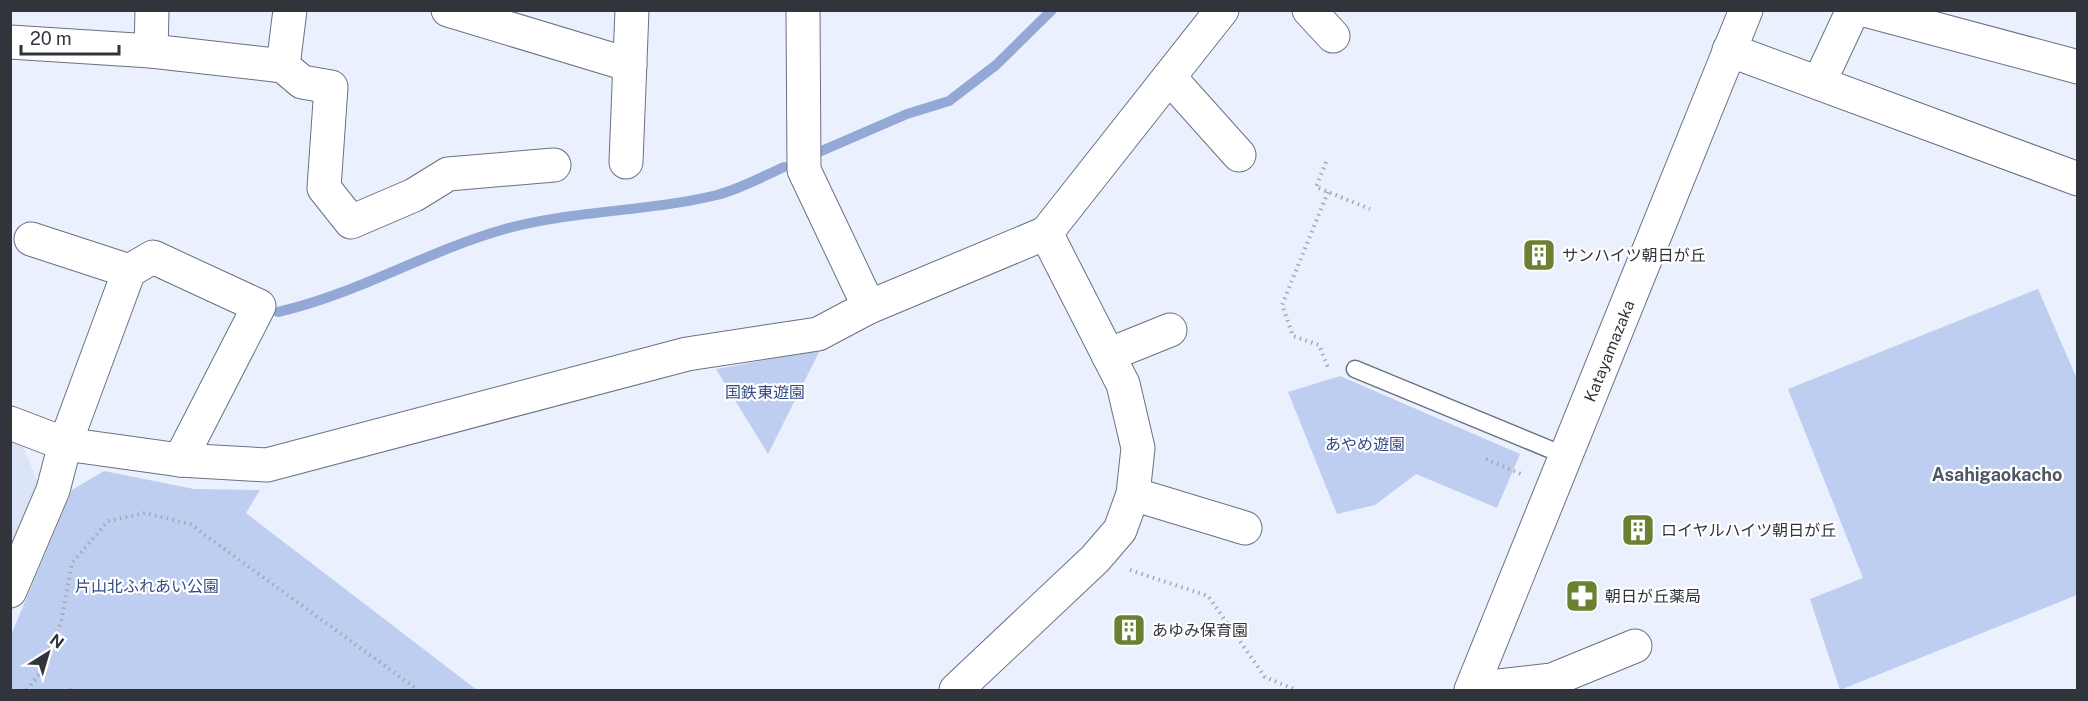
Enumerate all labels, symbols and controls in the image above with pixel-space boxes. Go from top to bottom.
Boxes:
scale bar [21,18,118,56]
text: 20 m [30,28,72,49]
building icon: サンハイツ朝日が丘 [1521,237,1557,273]
place label: サンハイツ朝日が丘 [1562,246,1706,265]
street label: Katayamazaka [1580,298,1639,405]
park label: 国鉄東遊園 [725,383,805,402]
park label: あやめ遊園 [1325,435,1405,454]
district label: Asahigaokacho [1932,464,2062,485]
building icon: ロイヤルハイツ朝日が丘 [1620,512,1656,548]
place label: ロイヤルハイツ朝日が丘 [1661,521,1836,540]
park label: 片山北ふれあい公園 [75,577,219,596]
pharmacy icon: 朝日が丘薬局 [1564,578,1600,614]
place label: 朝日が丘薬局 [1605,587,1701,606]
building icon: あゆみ保育園 [1111,612,1147,648]
place label: あゆみ保育園 [1152,621,1248,640]
north arrow [18,623,78,683]
text: N [46,630,67,653]

